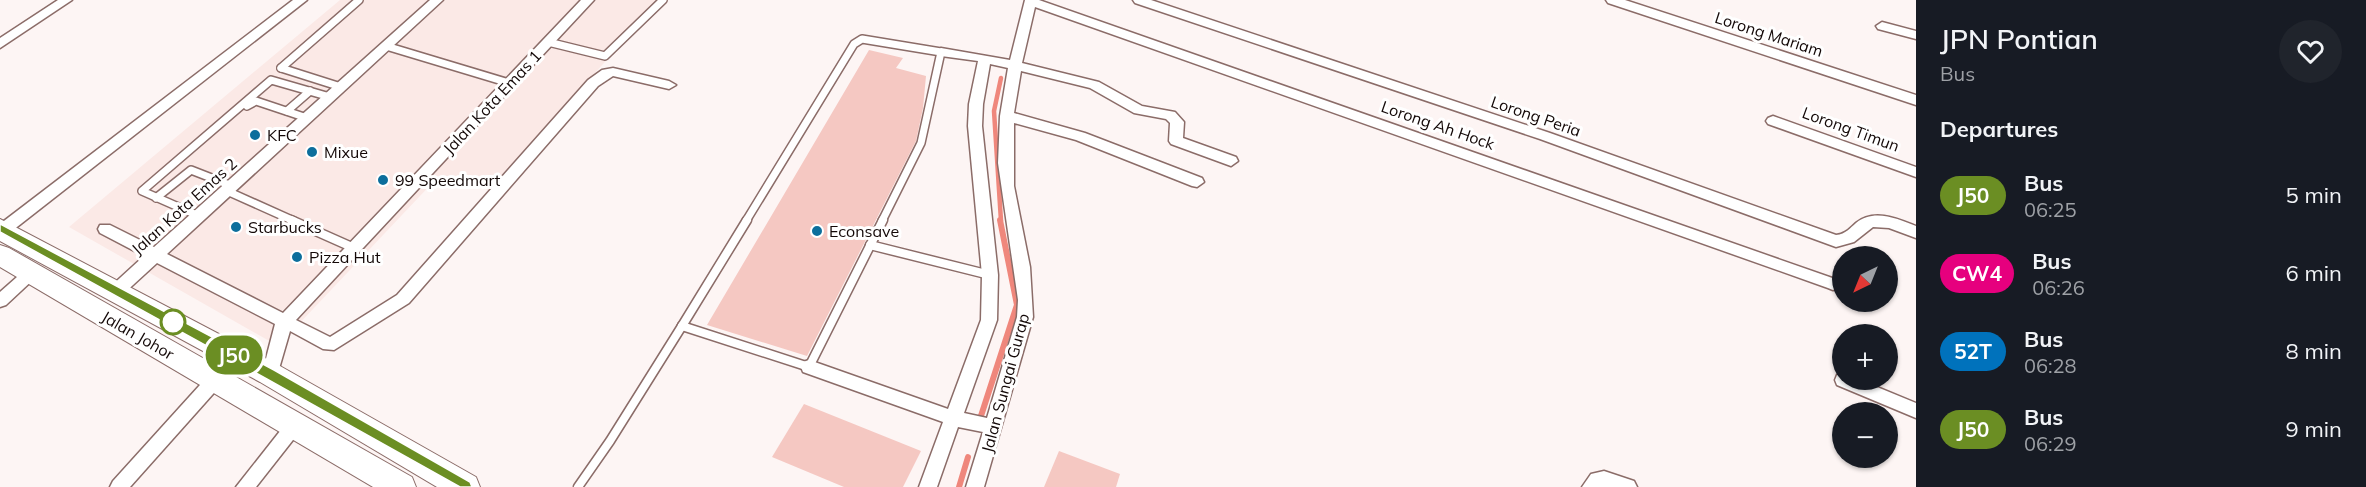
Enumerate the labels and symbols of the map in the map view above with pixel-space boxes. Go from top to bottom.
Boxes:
street label: Lorong Mariam [1712,7,1826,61]
street label: Jalan Kota Emas 1 [439,46,545,158]
street label: Lorong Peria [1488,91,1584,141]
street label: Lorong Ah Hock [1379,96,1498,154]
street label: Lorong Timun [1800,102,1902,156]
place label: KFC [267,125,297,145]
marker: KFC [248,128,262,142]
place label: Mixue [324,142,368,162]
marker: Mixue [305,145,319,159]
street label: Jalan Kota Emas 2 [127,153,241,259]
place label: 99 Speedmart [395,170,501,190]
marker: 99 Speedmart [376,173,390,187]
place label: Starbucks [248,217,322,237]
marker: Starbucks [229,220,243,234]
place label: Econsave [829,221,899,241]
marker: Econsave [810,224,824,238]
north arrow [1832,246,1898,312]
place label: Pizza Hut [309,247,381,267]
marker: Pizza Hut [290,250,304,264]
street label: Jalan Johor [98,306,178,364]
unlabelled marker [160,309,186,335]
street label: Jalan Sungai Gurap [977,311,1033,455]
line badge: J50 [200,336,268,374]

